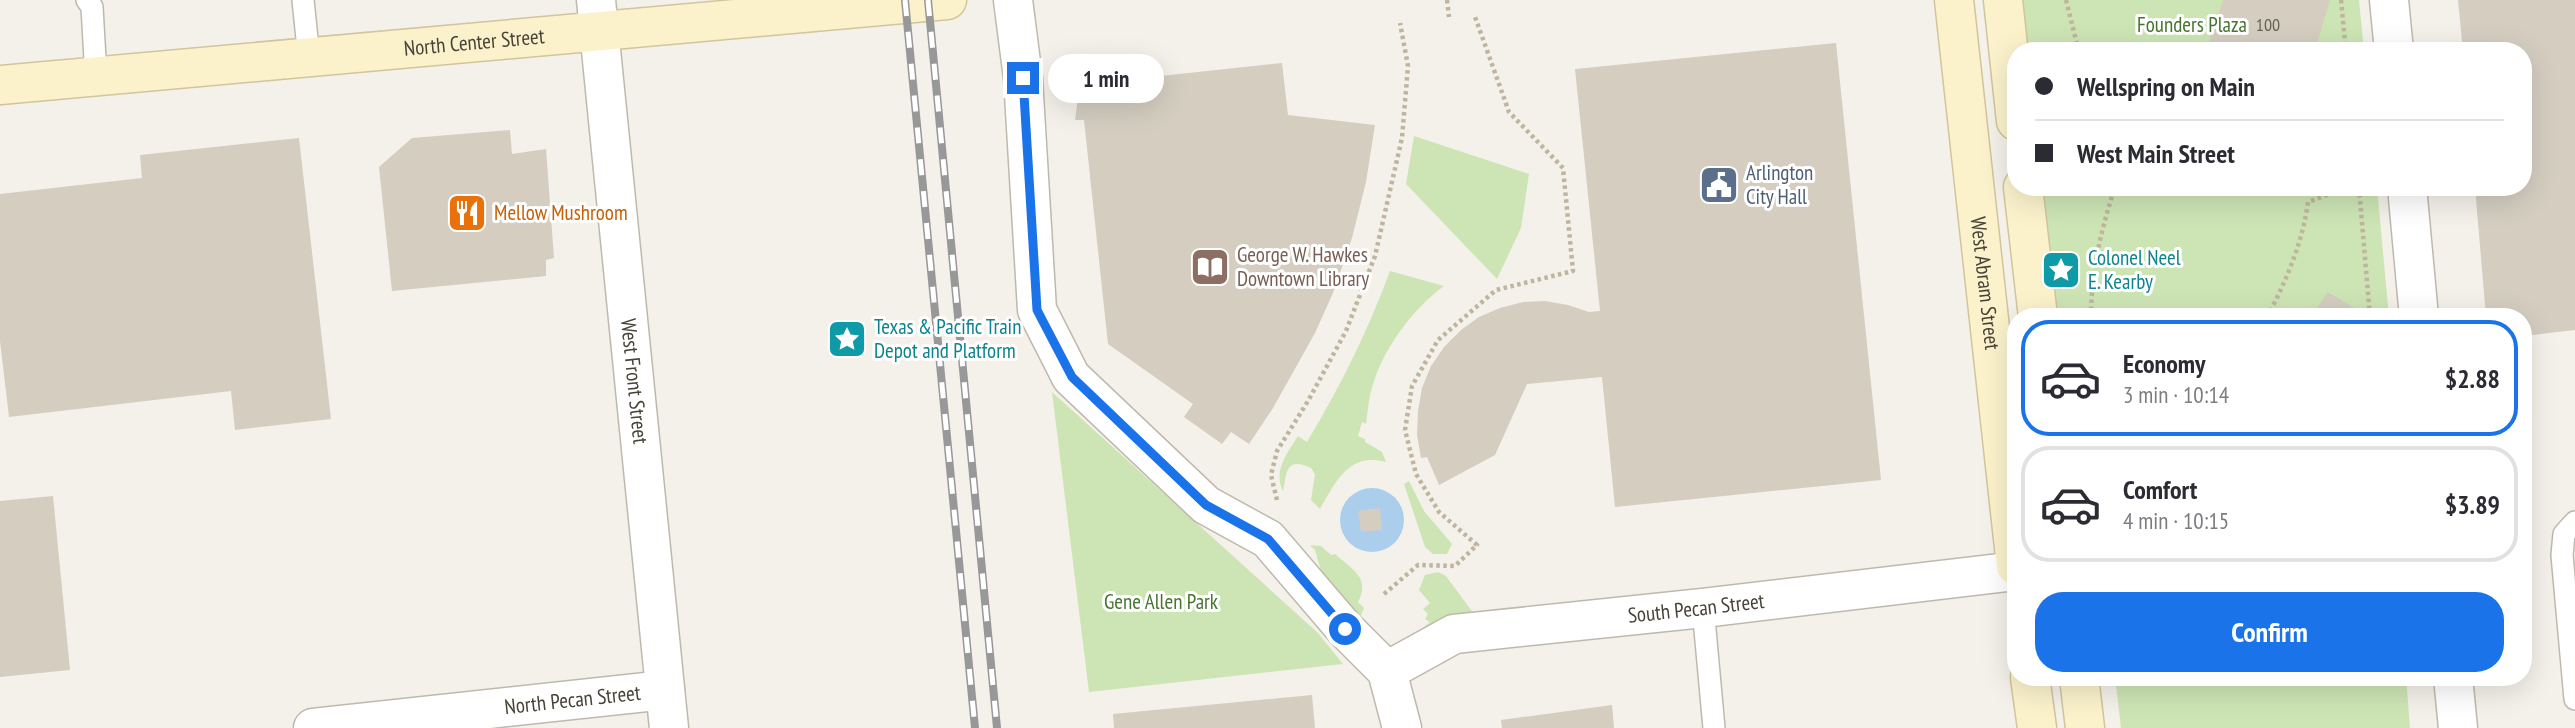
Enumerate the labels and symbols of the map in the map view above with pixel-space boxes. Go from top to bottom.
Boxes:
park label: Founders Plaza [2137,11,2247,38]
house number: 100 [2256,13,2280,36]
street label: North Center Street [403,22,546,62]
callout: 1 min [1048,54,1163,102]
route end [1007,62,1039,94]
place label: Arlington City Hall [1746,159,1813,210]
public building icon: Arlington City Hall [1698,164,1740,206]
restaurant icon: Mellow Mushroom [446,192,488,234]
place label: Mellow Mushroom [494,199,628,226]
street label: West Abram Street [1965,215,2006,351]
place label: George W. Hawkes Downtown Library [1237,241,1369,292]
place label: Colonel Neel E. Kearby [2088,244,2181,295]
library icon: George W. Hawkes Downtown Library [1189,246,1231,288]
place icon: Colonel Neel E. Kearby [2040,249,2082,291]
place label: Texas & Pacific Train Depot and Platform [874,313,1021,364]
street label: West Front Street [615,317,654,445]
place icon: Texas & Pacific Train Depot and Platform [826,318,868,360]
street label: South Pecan Street [1626,587,1766,629]
park label: Gene Allen Park [1104,588,1218,615]
route start [1329,613,1361,645]
street label: North Pecan Street [503,679,642,720]

